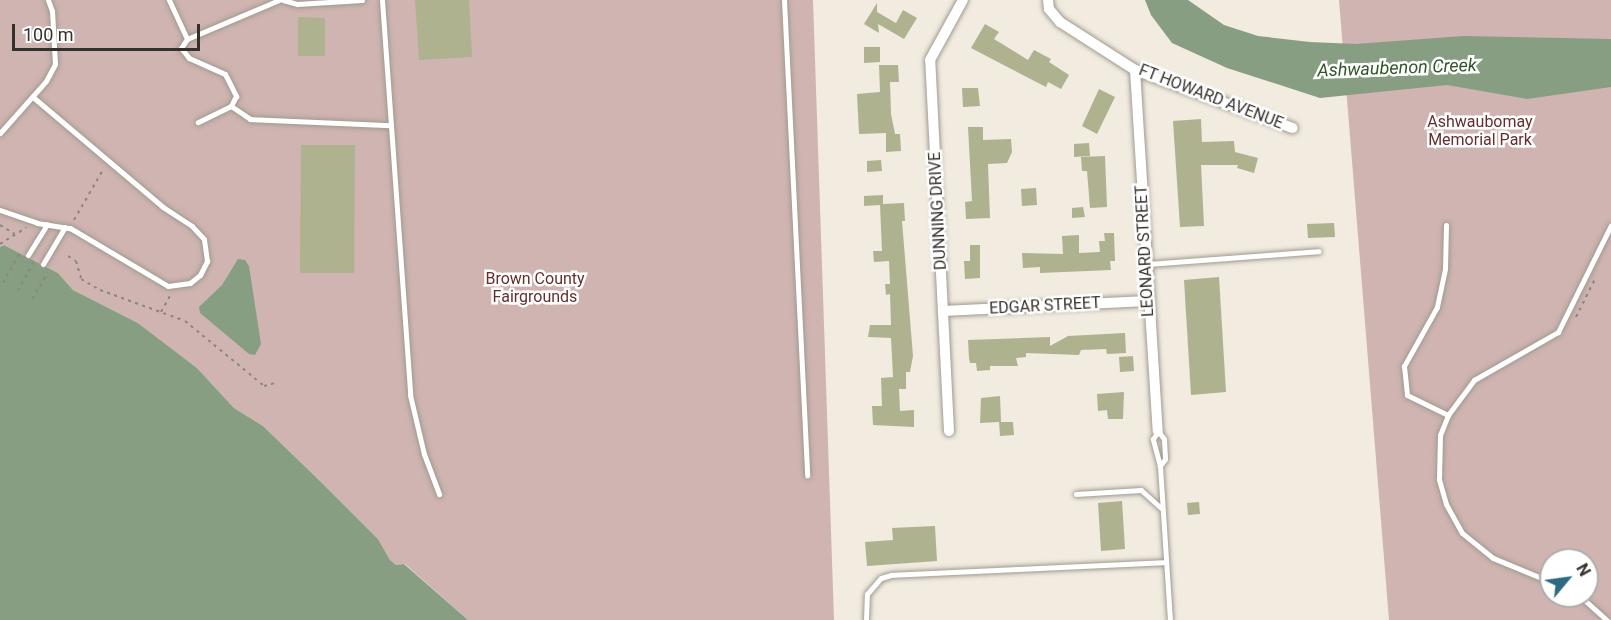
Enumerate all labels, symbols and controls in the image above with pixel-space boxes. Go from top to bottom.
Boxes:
scale bar [15,12,202,50]
text: 100 m [23,24,74,45]
water label: Ashwaubenon Creek [1317,54,1477,82]
street label: FT HOWARD AVENUE [1136,61,1286,133]
park label: Ashwaubomay Memorial Park [1427,112,1533,150]
street label: DUNNING DRIVE [925,151,951,271]
street label: LEONARD STREET [1132,185,1158,317]
park label: Brown County Fairgrounds [485,269,585,307]
street label: EDGAR STREET [989,293,1101,319]
north arrow [1539,548,1599,608]
text: N [1572,560,1594,580]

